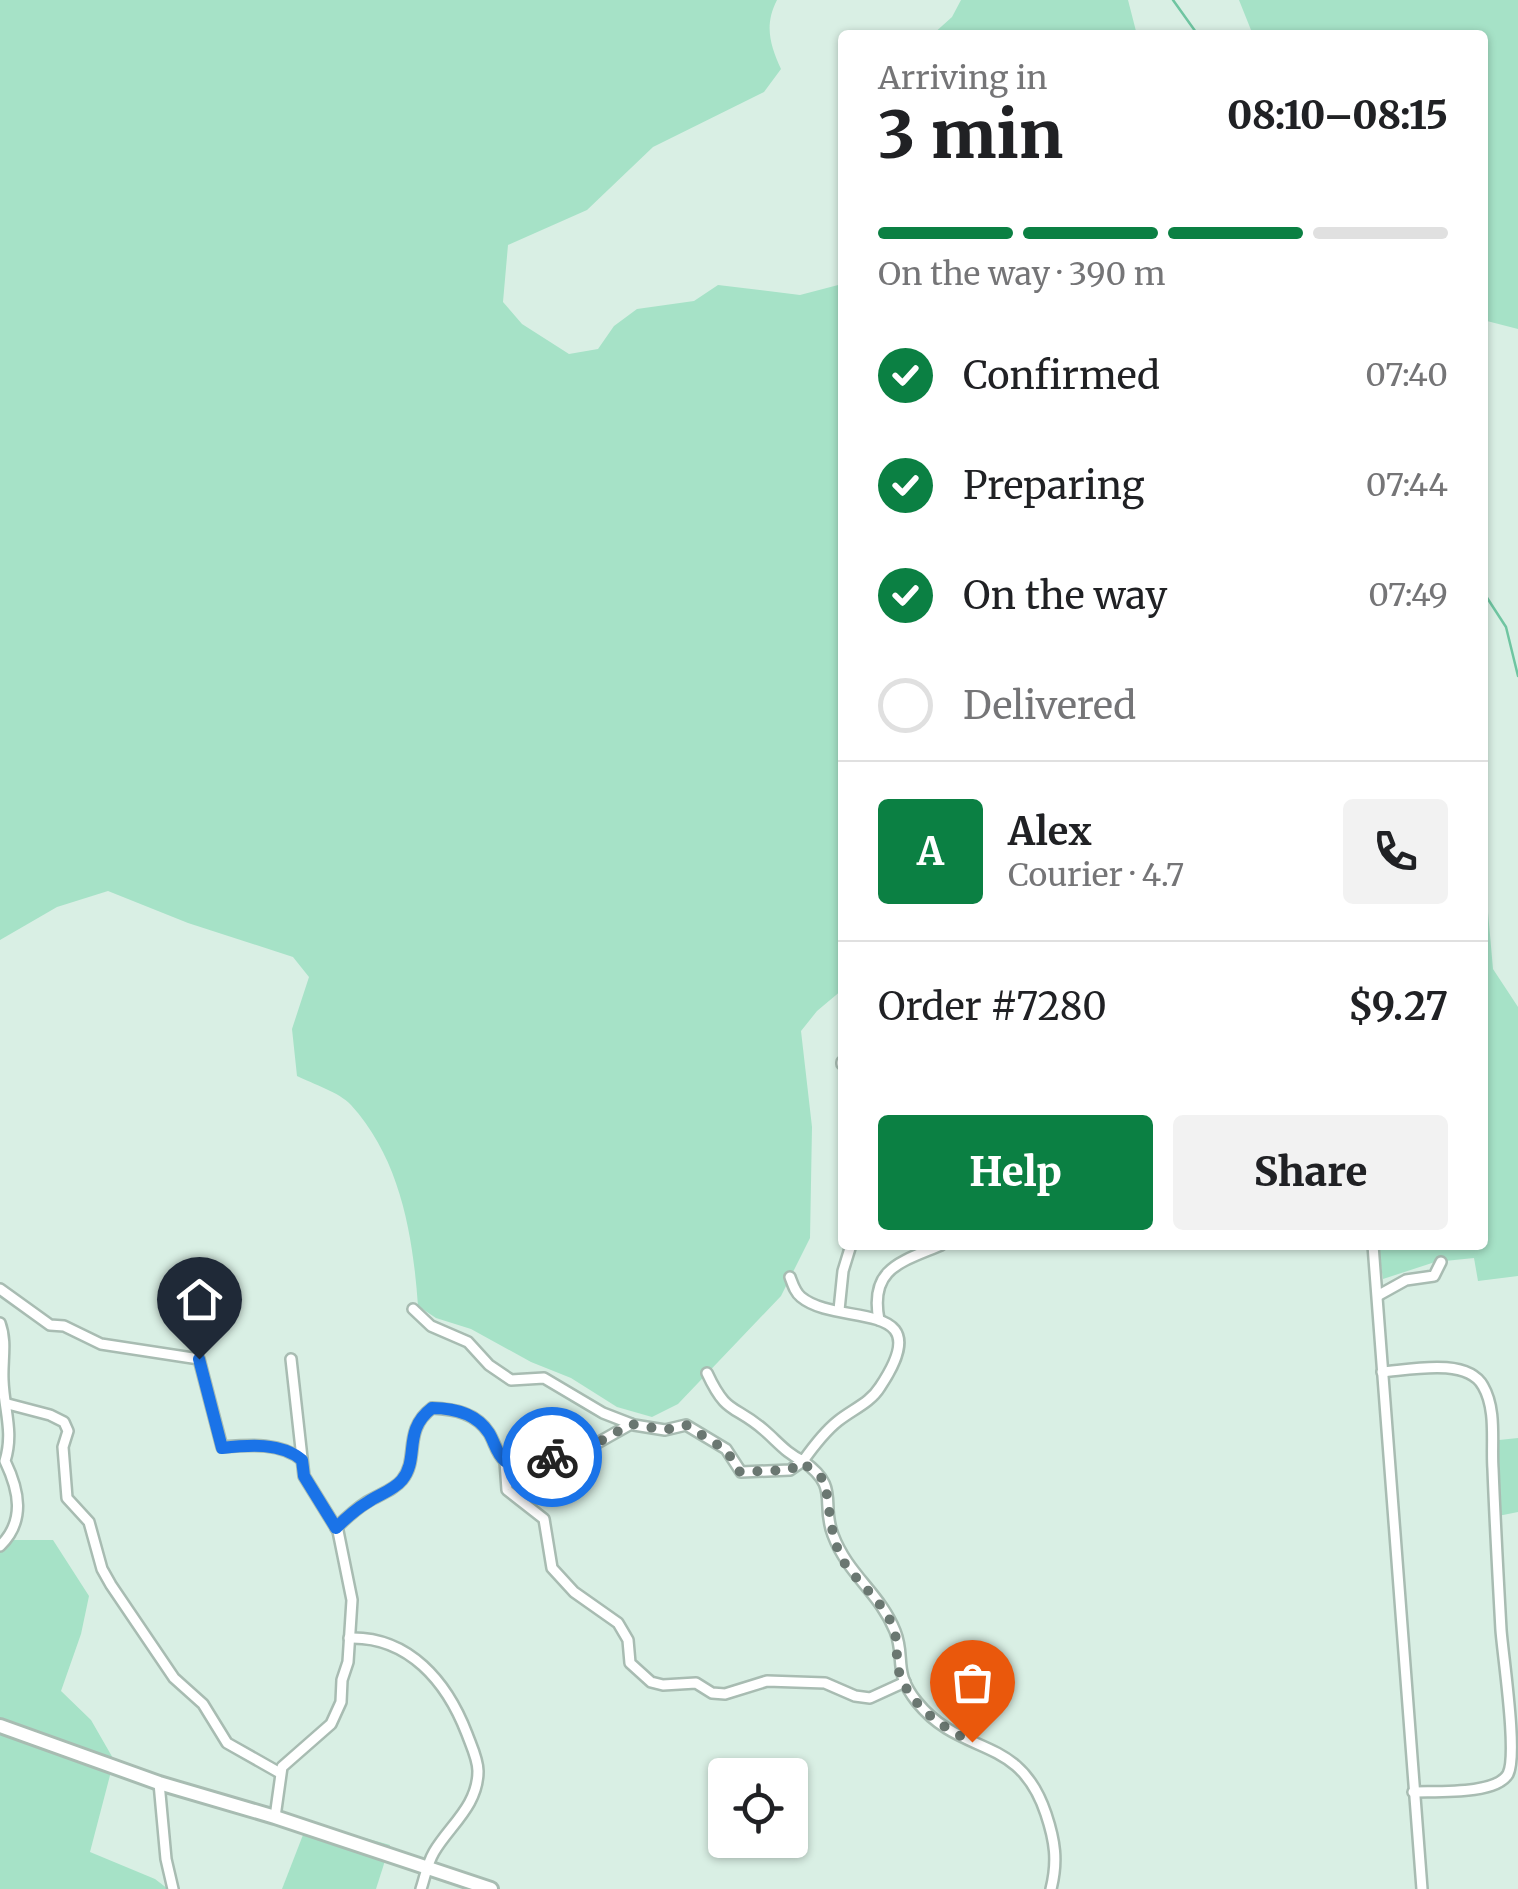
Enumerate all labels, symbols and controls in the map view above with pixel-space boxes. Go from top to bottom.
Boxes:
text: Arriving in [878,58,1047,98]
text: 08:10–08:15 [1227,92,1448,139]
text: 3 min [878,94,1063,176]
text: On the way · 390 m [878,254,1166,294]
icon: check [878,348,933,403]
text: Confirmed [963,352,1160,399]
text: 07:40 [1365,355,1448,395]
icon: check [878,458,933,513]
text: Preparing [963,462,1145,509]
text: 07:44 [1366,465,1448,505]
icon: check [878,568,933,623]
text: On the way [963,572,1167,619]
text: 07:49 [1368,575,1448,615]
text: Delivered [963,682,1136,729]
button: phone [1343,799,1448,904]
text: Alex [1008,808,1092,855]
text: A [917,828,944,875]
text: Courier · 4.7 [1008,855,1184,895]
text: Order #7280 [878,983,1107,1030]
text: $9.27 [1348,983,1448,1030]
button: Help [878,1115,1153,1230]
button: Share [1173,1115,1448,1230]
pin [157,1257,242,1360]
icon: home [172,1272,227,1327]
courier [502,1407,602,1507]
icon: bike [525,1430,580,1485]
pin [930,1640,1015,1743]
icon: bag [945,1655,1000,1710]
map controls [708,1758,808,1858]
button: locate [708,1758,808,1858]

